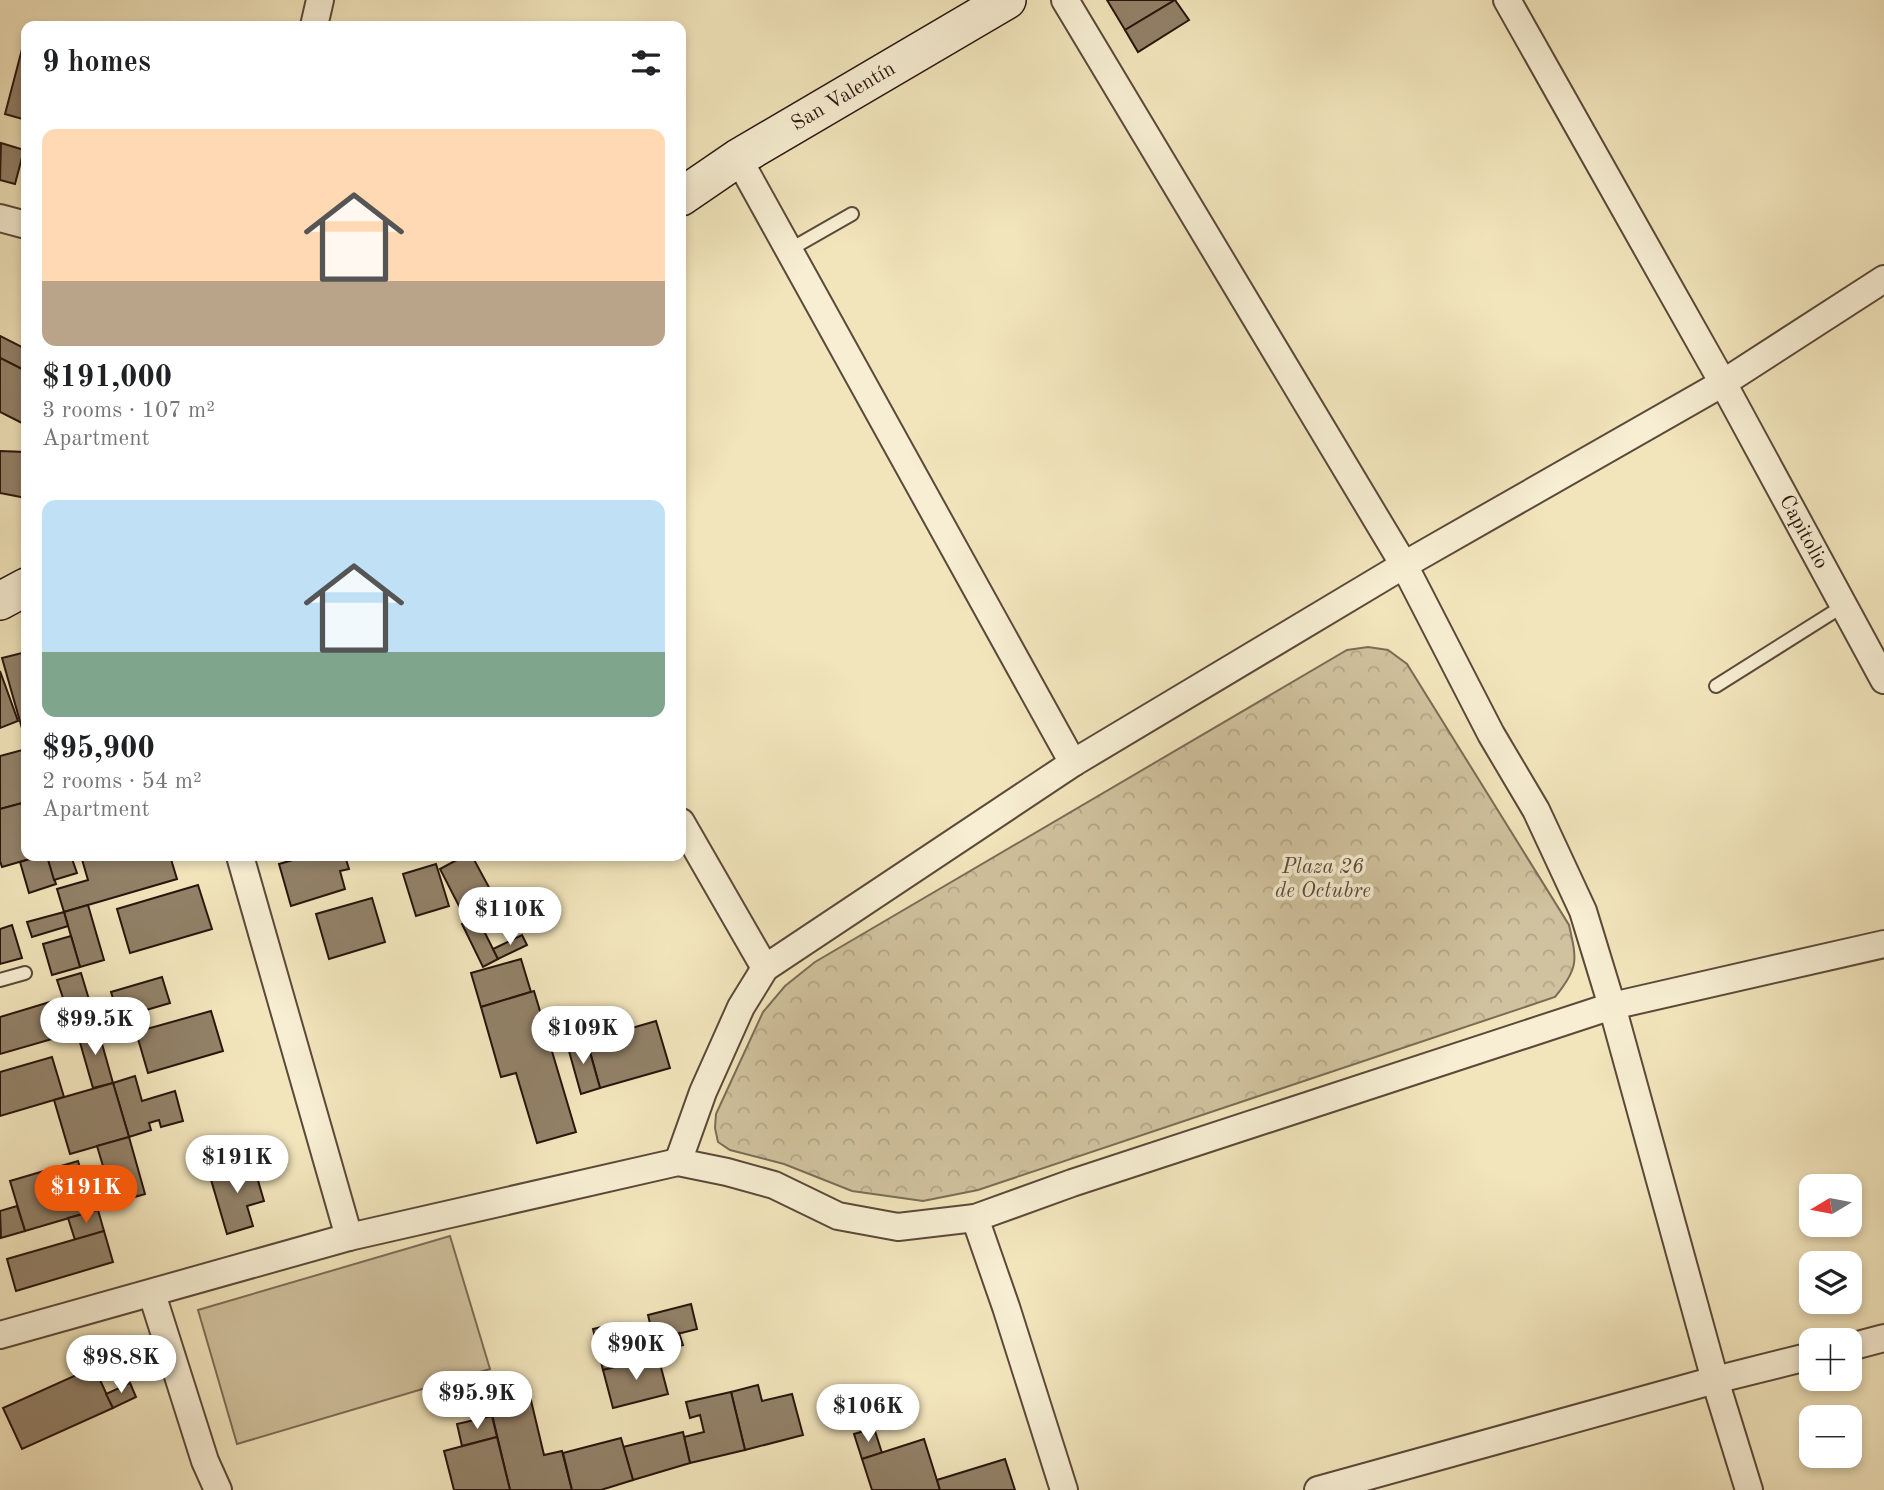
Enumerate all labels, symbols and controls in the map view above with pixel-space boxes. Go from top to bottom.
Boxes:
icon: filters [627,44,665,82]
text: 9 homes [42,48,151,78]
street label: San Valentín [788,58,899,135]
icon: home [291,174,417,300]
text: $191,000 [42,363,172,393]
text: 3 rooms · 107 m² [42,399,215,422]
text: Apartment [42,427,150,450]
street label: Capitolio [1775,491,1832,572]
icon: home [291,545,417,671]
text: $95,900 [42,734,155,764]
text: 2 rooms · 54 m² [42,770,202,793]
text: Apartment [42,798,150,821]
park label: Plaza 26 de Octubre [1275,857,1371,902]
pin: $110K [461,888,559,947]
text: $110K [474,898,546,921]
pin: $99.5K [38,998,152,1057]
pin: $109K [534,1006,632,1066]
text: $99.5K [56,1008,134,1031]
text: $109K [547,1017,619,1040]
pin: $191K [188,1136,286,1195]
text: $191K [201,1146,273,1169]
pin: $191K [37,1166,135,1225]
north arrow [1799,1174,1862,1237]
map controls [1799,1174,1862,1468]
text: $191K [50,1176,122,1199]
button: layers [1799,1251,1862,1314]
pin: $90K [595,1322,677,1382]
button: + [1799,1328,1862,1391]
text: $90K [607,1333,665,1356]
pin: $98.8K [64,1336,178,1395]
text: $98.8K [82,1346,160,1369]
pin: $95.9K [420,1372,534,1431]
text: $95.9K [438,1382,516,1405]
pin: $106K [819,1384,917,1444]
text: $106K [832,1395,904,1418]
button: − [1799,1405,1862,1468]

